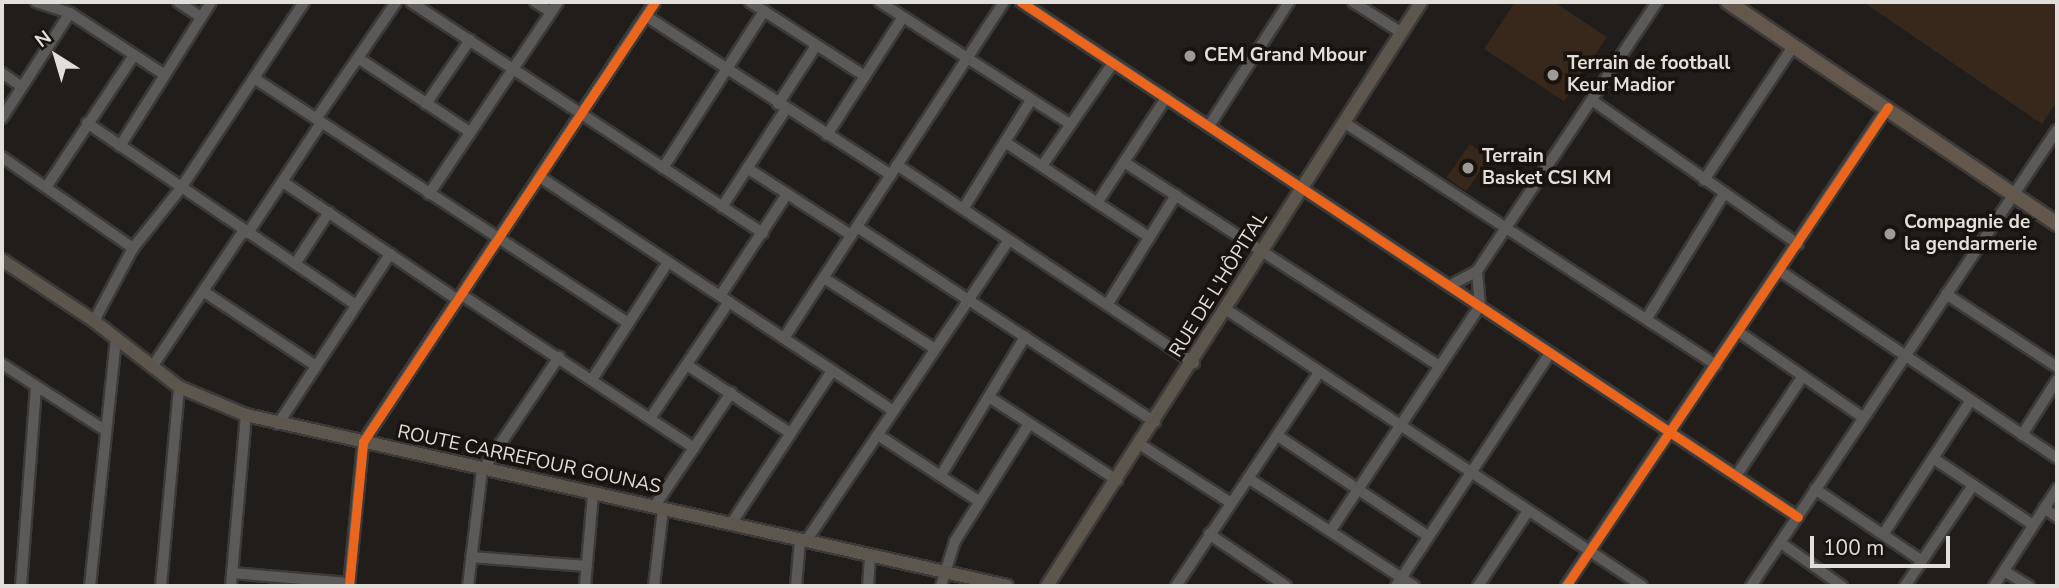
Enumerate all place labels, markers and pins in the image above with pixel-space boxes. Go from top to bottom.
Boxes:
place label: CEM Grand Mbour [1204,45,1367,67]
marker: CEM Grand Mbour [1182,48,1198,64]
place label: Terrain de football Keur Madior [1567,53,1730,97]
marker: Terrain de football Keur Madior [1545,67,1561,83]
place label: Terrain Basket CSI KM [1482,146,1612,190]
marker: Terrain Basket CSI KM [1460,160,1476,176]
place label: Compagnie de la gendarmerie [1904,212,2037,256]
marker: Compagnie de la gendarmerie [1882,226,1898,242]

